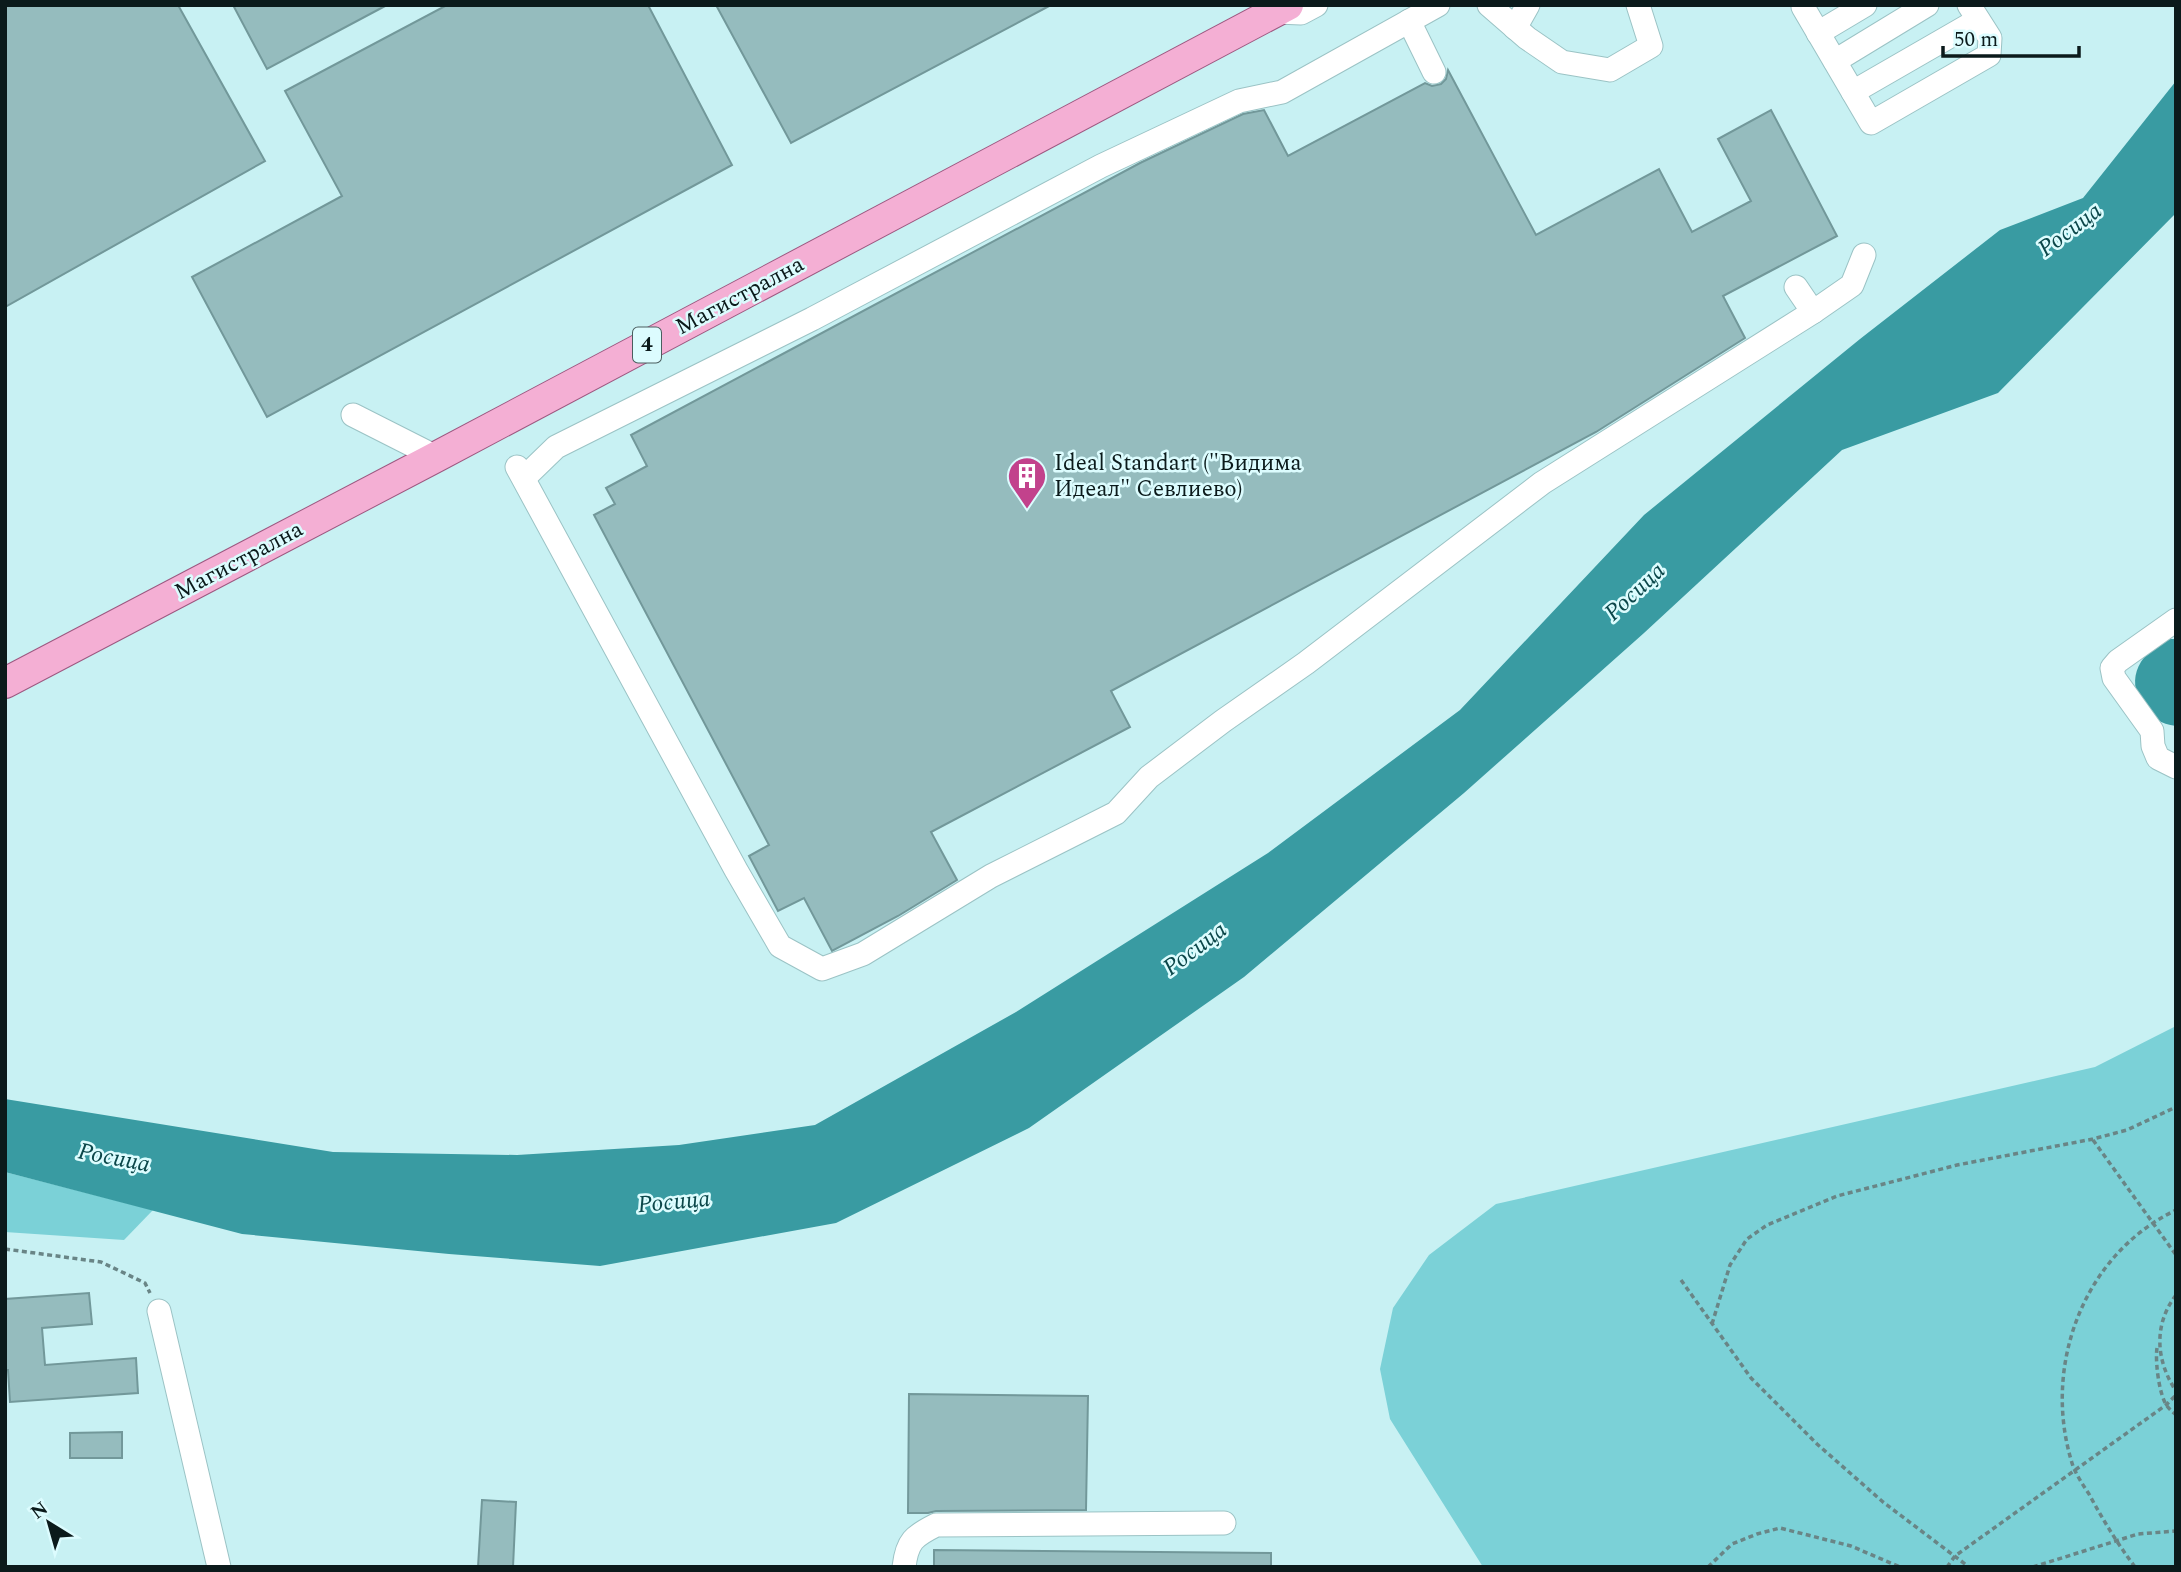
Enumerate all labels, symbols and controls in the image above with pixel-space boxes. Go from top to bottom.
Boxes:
scale bar [1943,14,2080,58]
text: 50 m [1954,24,1998,56]
water label: Росица [2030,194,2110,266]
street label: Магистрална [669,247,811,345]
road number: 4 [633,328,661,362]
place label: Ideal Standart ("Видима Идеал" Севлиево) [1054,446,1302,507]
building icon: Ideal Standart ("Видима Идеал" Севлиево) [1006,455,1048,510]
street label: Магистрална [168,512,310,610]
water label: Росица [1596,554,1674,630]
water label: Росица [1155,913,1235,985]
water label: Росица [75,1133,153,1183]
water label: Росица [636,1181,712,1223]
north arrow [14,1488,84,1558]
text: N [25,1494,55,1527]

